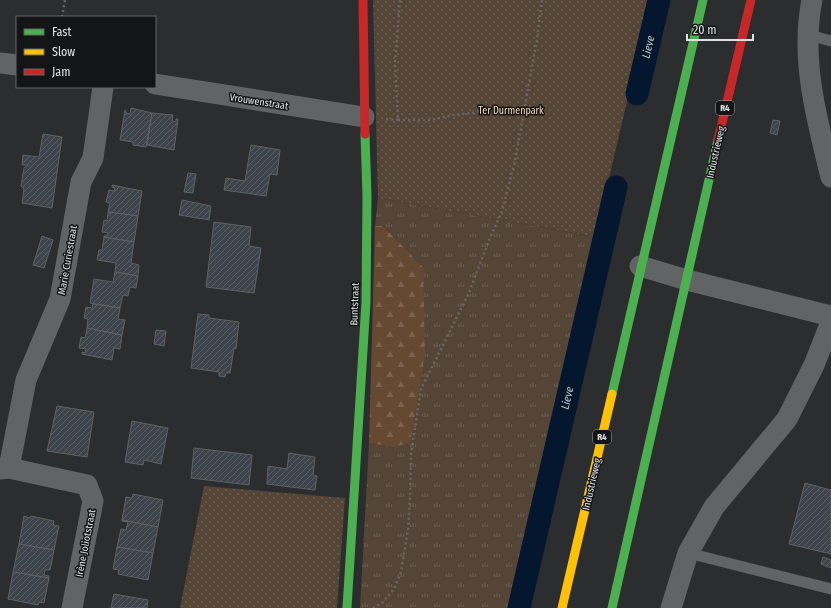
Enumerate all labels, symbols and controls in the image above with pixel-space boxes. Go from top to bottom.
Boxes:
legend [16,16,156,88]
scale bar [687,16,753,42]
text: 20 m [693,23,717,37]
text: Fast [52,25,71,39]
water label: Lieve [640,35,657,60]
text: Slow [52,45,75,59]
text: Jam [52,65,70,79]
street label: Vrouwenstraat [229,91,290,113]
road number: R4 [716,101,734,115]
park label: Ter Durmenpark [478,105,544,117]
street label: Industrieweg [704,125,728,179]
street label: Marie Curiestraat [56,224,80,296]
street label: Buntstraat [348,282,362,326]
water label: Lieve [559,386,576,411]
road number: R4 [593,430,611,444]
street label: Industrieweg [580,457,604,511]
street label: Irène Joliotstraat [74,508,99,578]

